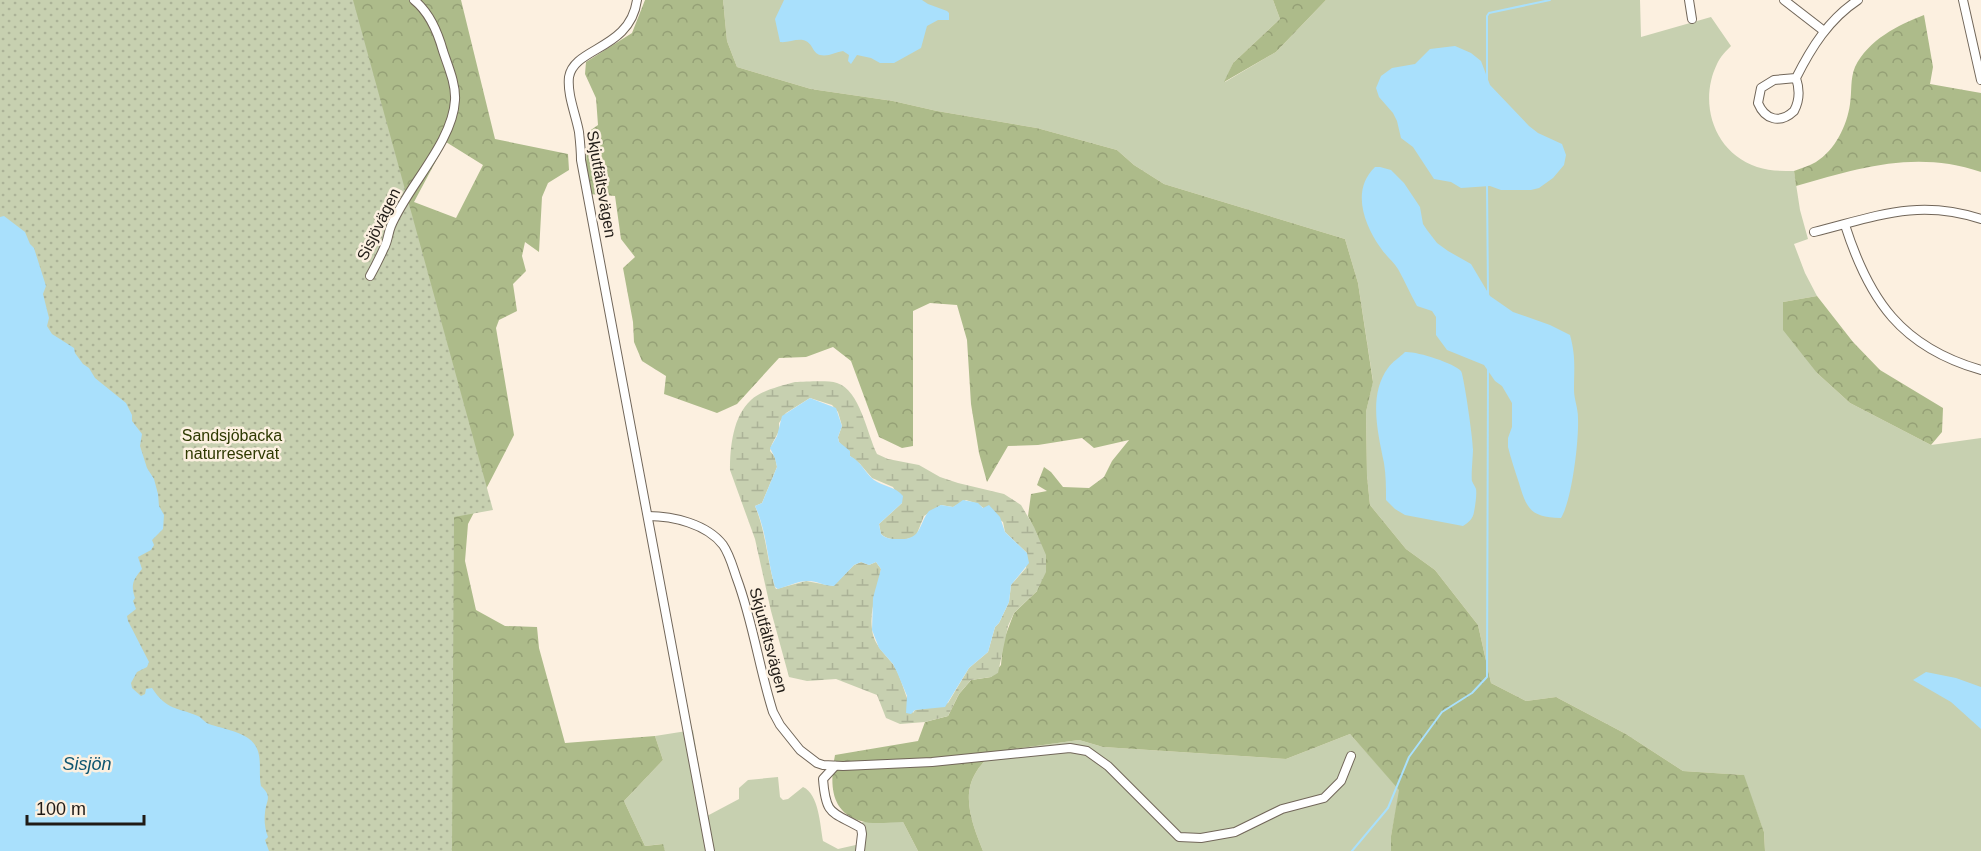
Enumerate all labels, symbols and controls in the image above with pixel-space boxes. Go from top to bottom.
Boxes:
street label: Skjutfältsvägen [584,129,619,239]
street label: Sisjövägen [354,185,403,263]
park label: Sandsjöbacka naturreservat [182,427,282,462]
street label: Skjutfältsvägen [746,586,791,695]
water label: Sisjön [62,754,112,774]
scale bar [27,788,144,826]
text: 100 m [36,799,86,819]

